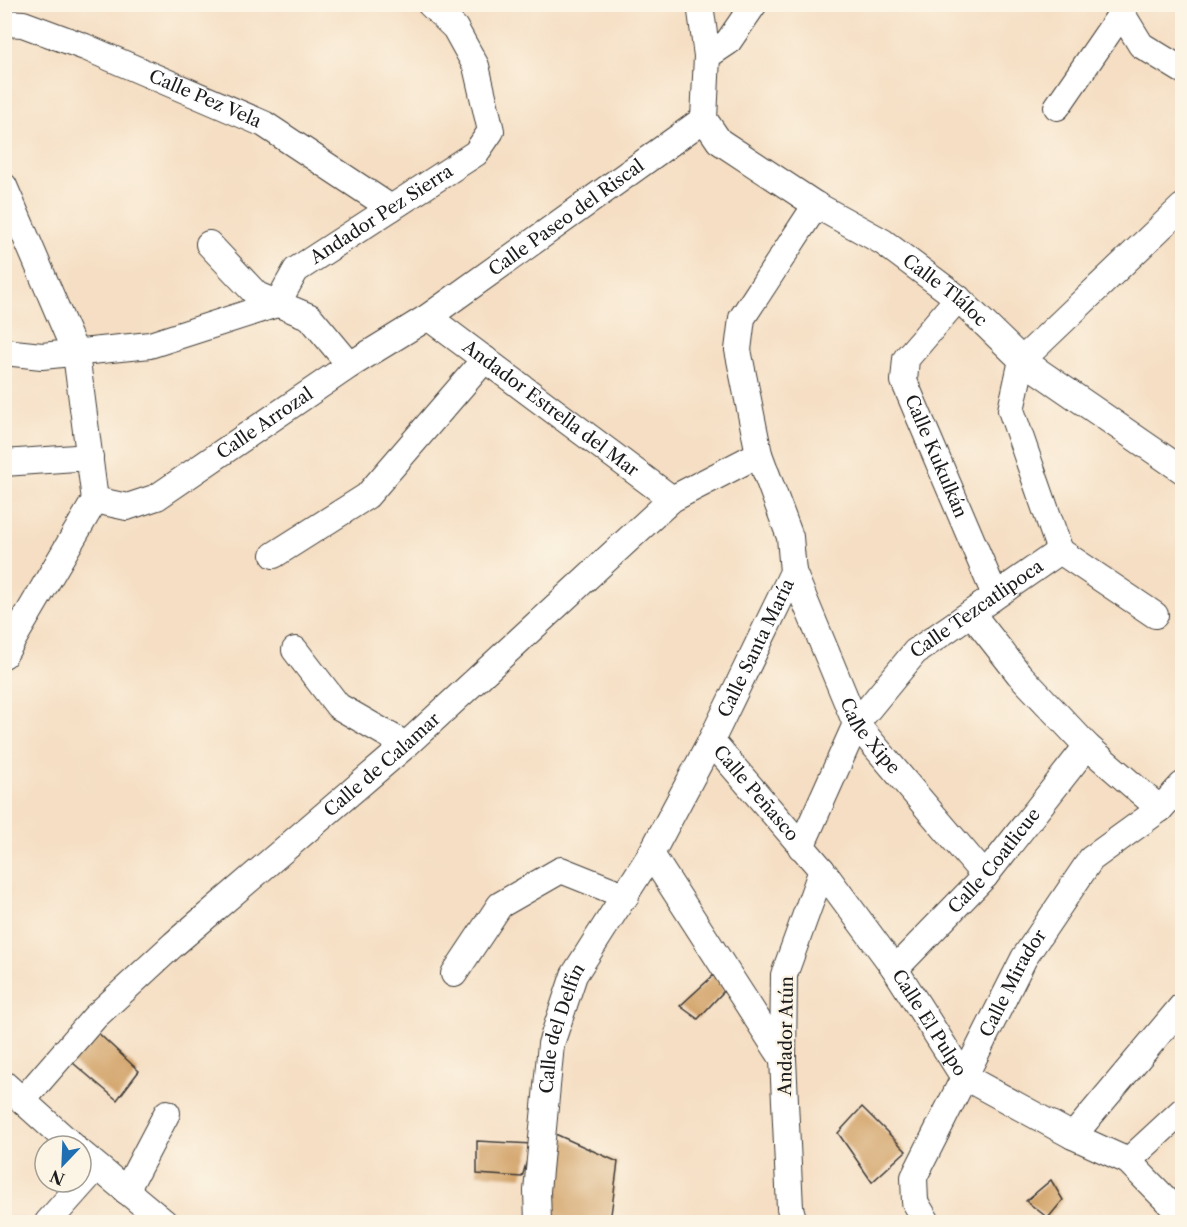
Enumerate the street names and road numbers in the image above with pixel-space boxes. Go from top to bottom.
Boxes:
street label: Calle Pez Vela [146,65,265,133]
street label: Calle Paseo del Riscal [484,155,648,281]
street label: Andador Pez Sierra [305,160,457,269]
street label: Calle Tláloc [898,249,992,331]
street label: Andador Estrella del Mar [457,335,643,482]
street label: Calle Arrozal [212,383,317,464]
street label: Calle Kukulkán [900,391,972,521]
street label: Calle Tezcatlipoca [906,555,1048,663]
street label: Calle Santa María [713,575,799,721]
street label: Calle Xipe [835,695,905,779]
street label: Calle de Calamar [319,708,445,821]
street label: Calle Peñasco [709,741,803,846]
street label: Calle Coatlicue [944,804,1045,918]
street label: Calle Mirador [975,925,1051,1041]
street label: Calle del Delfín [535,959,589,1094]
street label: Calle El Pulpo [887,965,971,1080]
street label: Andador Atún [774,976,798,1097]

